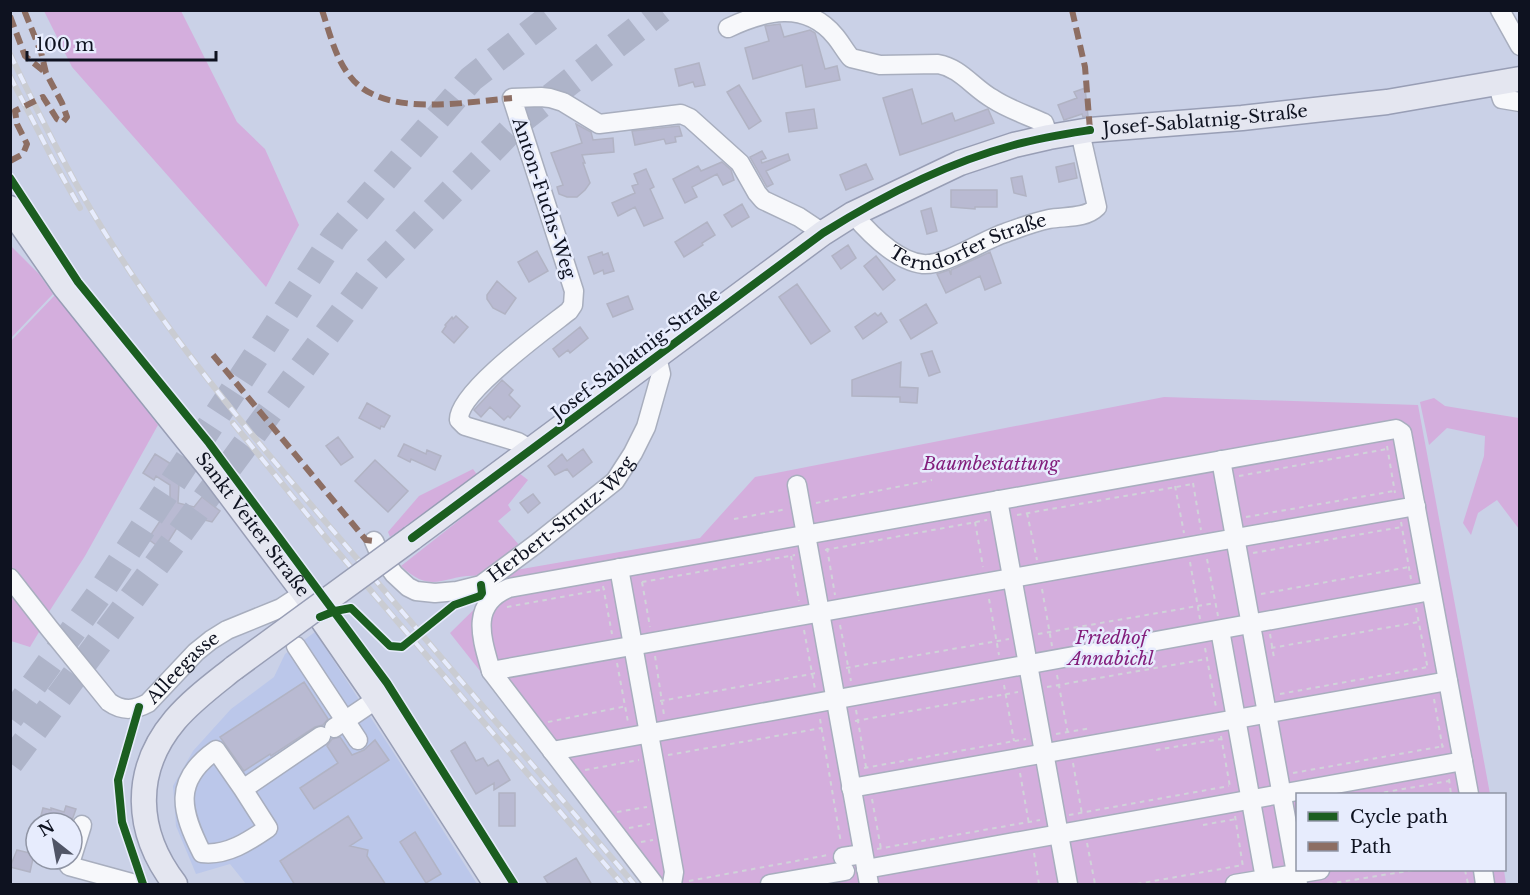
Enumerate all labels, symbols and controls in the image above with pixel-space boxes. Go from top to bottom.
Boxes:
scale bar [27,24,216,62]
text: 100 m [36,34,94,56]
street label: Josef-Sablatnig-Straße [1100,100,1309,140]
street label: Anton-Fuchs-Weg [507,114,581,282]
street label: Terndorfer Straße [885,209,1049,275]
street label: Josef-Sablatnig-Straße [546,283,725,426]
street label: Sankt Veiter Straße [191,448,314,601]
street label: Herbert-Strutz-Weg [484,452,639,587]
park label: Baumbestattung [922,453,1060,475]
street label: Alleegasse [141,627,223,709]
park label: Friedhof Annabichl [1066,627,1154,670]
legend [1296,793,1506,871]
text: Cycle path [1350,806,1448,828]
north arrow [24,811,84,871]
text: N [35,816,58,841]
text: Path [1350,836,1391,858]

